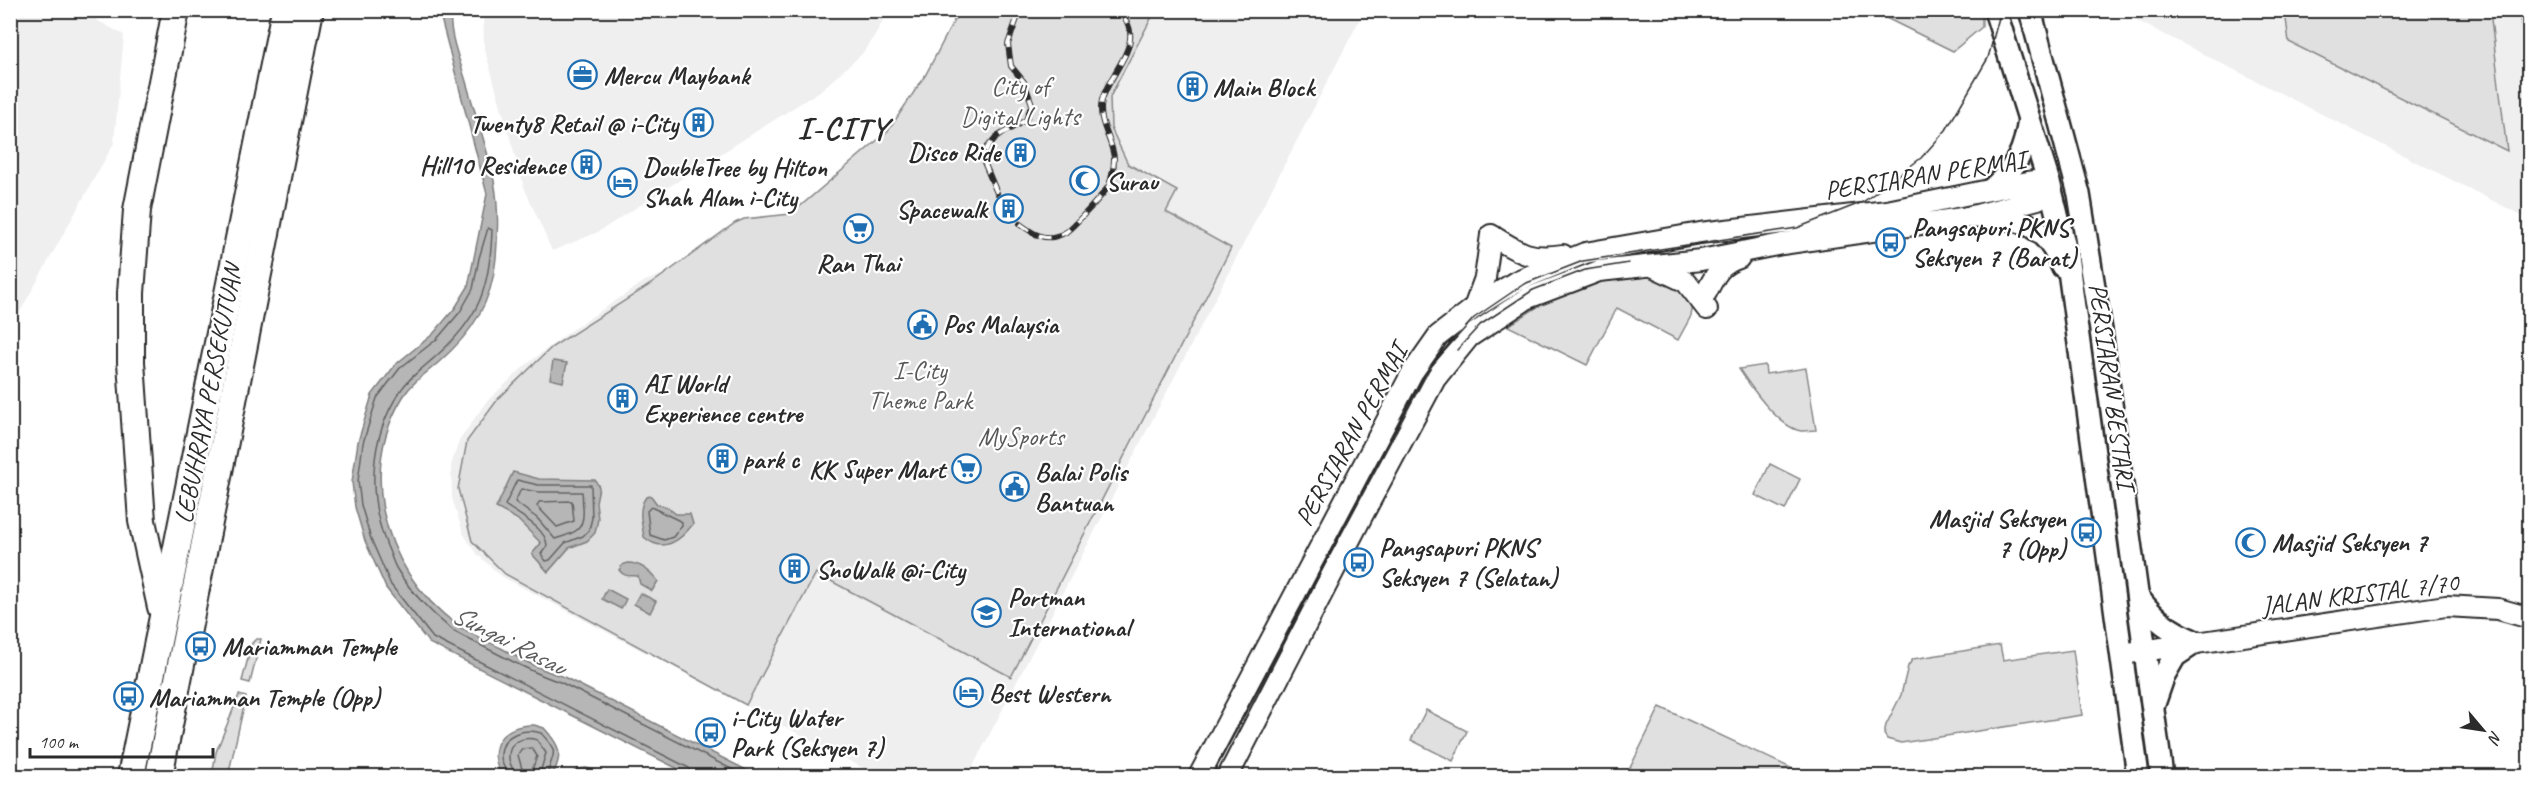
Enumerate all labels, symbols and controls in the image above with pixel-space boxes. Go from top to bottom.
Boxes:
office icon: Mercu Maybank [567,59,599,91]
place label: Mercu Maybank [604,59,752,92]
park label: City of Digital Lights [960,70,1082,133]
building icon: Main Block [1176,71,1208,103]
place label: Main Block [1213,71,1316,104]
place label: Twenty8 Retail @ i-City [470,107,680,140]
building icon: Twenty8 Retail @ i-City [683,107,715,139]
district label: I-CITY [797,108,894,149]
place label: Disco Ride [908,136,1002,169]
building icon: Disco Ride [1005,136,1037,168]
street label: PERSIARAN PERMAI [1822,142,2033,207]
place label: Hill10 Residence [420,149,567,182]
building icon: Hill10 Residence [570,149,602,181]
place label: DoubleTree by Hilton Shah Alam i-City [643,151,828,214]
mosque icon: Surau [1069,165,1101,197]
place label: Surau [1106,165,1160,198]
hotel icon: DoubleTree by Hilton Shah Alam i-City [606,166,638,198]
place label: Spacewalk [896,193,989,226]
building icon: Spacewalk [992,193,1024,225]
place label: Pangsapuri PKNS Seksyen 7 (Barat) [1912,211,2079,274]
supermarket icon: Ran Thai [842,213,874,245]
bus stop icon: Pangsapuri PKNS Seksyen 7 (Barat) [1875,226,1907,258]
place label: Ran Thai [816,247,904,280]
street label: LEBUHRAYA PERSEKUTUAN [167,258,250,526]
street label: PERSIARAN BESTARI [2081,281,2144,496]
public building icon: Pos Malaysia [906,308,938,340]
place label: Pos Malaysia [943,308,1060,341]
street label: PERSIARAN PERMAI [1287,334,1417,532]
park label: I-City Theme Park [868,354,975,417]
place label: AI World Experience centre [644,367,805,430]
building icon: AI World Experience centre [607,382,639,414]
park label: MySports [978,420,1066,453]
building icon: park c [706,443,738,475]
place label: park c [743,443,801,476]
place label: KK Super Mart [809,453,947,486]
supermarket icon: KK Super Mart [950,453,982,485]
place label: Balai Polis Bantuan [1035,456,1130,519]
public building icon: Balai Polis Bantuan [998,471,1030,503]
place label: Masjid Seksyen 7 (Opp) [1929,502,2068,565]
bus stop icon: Masjid Seksyen 7 (Opp) [2071,517,2103,549]
mosque icon: Masjid Seksyen 7 [2235,526,2267,558]
place label: Masjid Seksyen 7 [2272,526,2429,559]
place label: Pangsapuri PKNS Seksyen 7 (Selatan) [1379,531,1560,594]
bus stop icon: Pangsapuri PKNS Seksyen 7 (Selatan) [1342,546,1374,578]
building icon: SnoWalk @i-City [779,553,811,585]
place label: SnoWalk @i-City [816,553,967,586]
street label: JALAN KRISTAL 7/70 [2258,565,2463,623]
place label: Portman International [1008,581,1135,644]
school or university icon: Portman International [971,596,1003,628]
water label: Sungai Rasau [447,597,575,685]
bus stop icon: Mariamman Temple [185,630,217,662]
place label: Mariamman Temple [222,630,399,663]
hotel icon: Best Western [952,677,984,709]
place label: Best Western [989,677,1112,710]
bus stop icon: Mariamman Temple (Opp) [112,681,144,713]
place label: Mariamman Temple (Opp) [149,681,382,714]
north arrow [2453,700,2513,760]
place label: i-City Water Park (Seksyen 7) [731,701,886,764]
bus stop icon: i-City Water Park (Seksyen 7) [694,716,726,748]
scale bar [30,721,213,759]
text: N [2483,728,2506,749]
text: 100 m [39,731,80,753]

